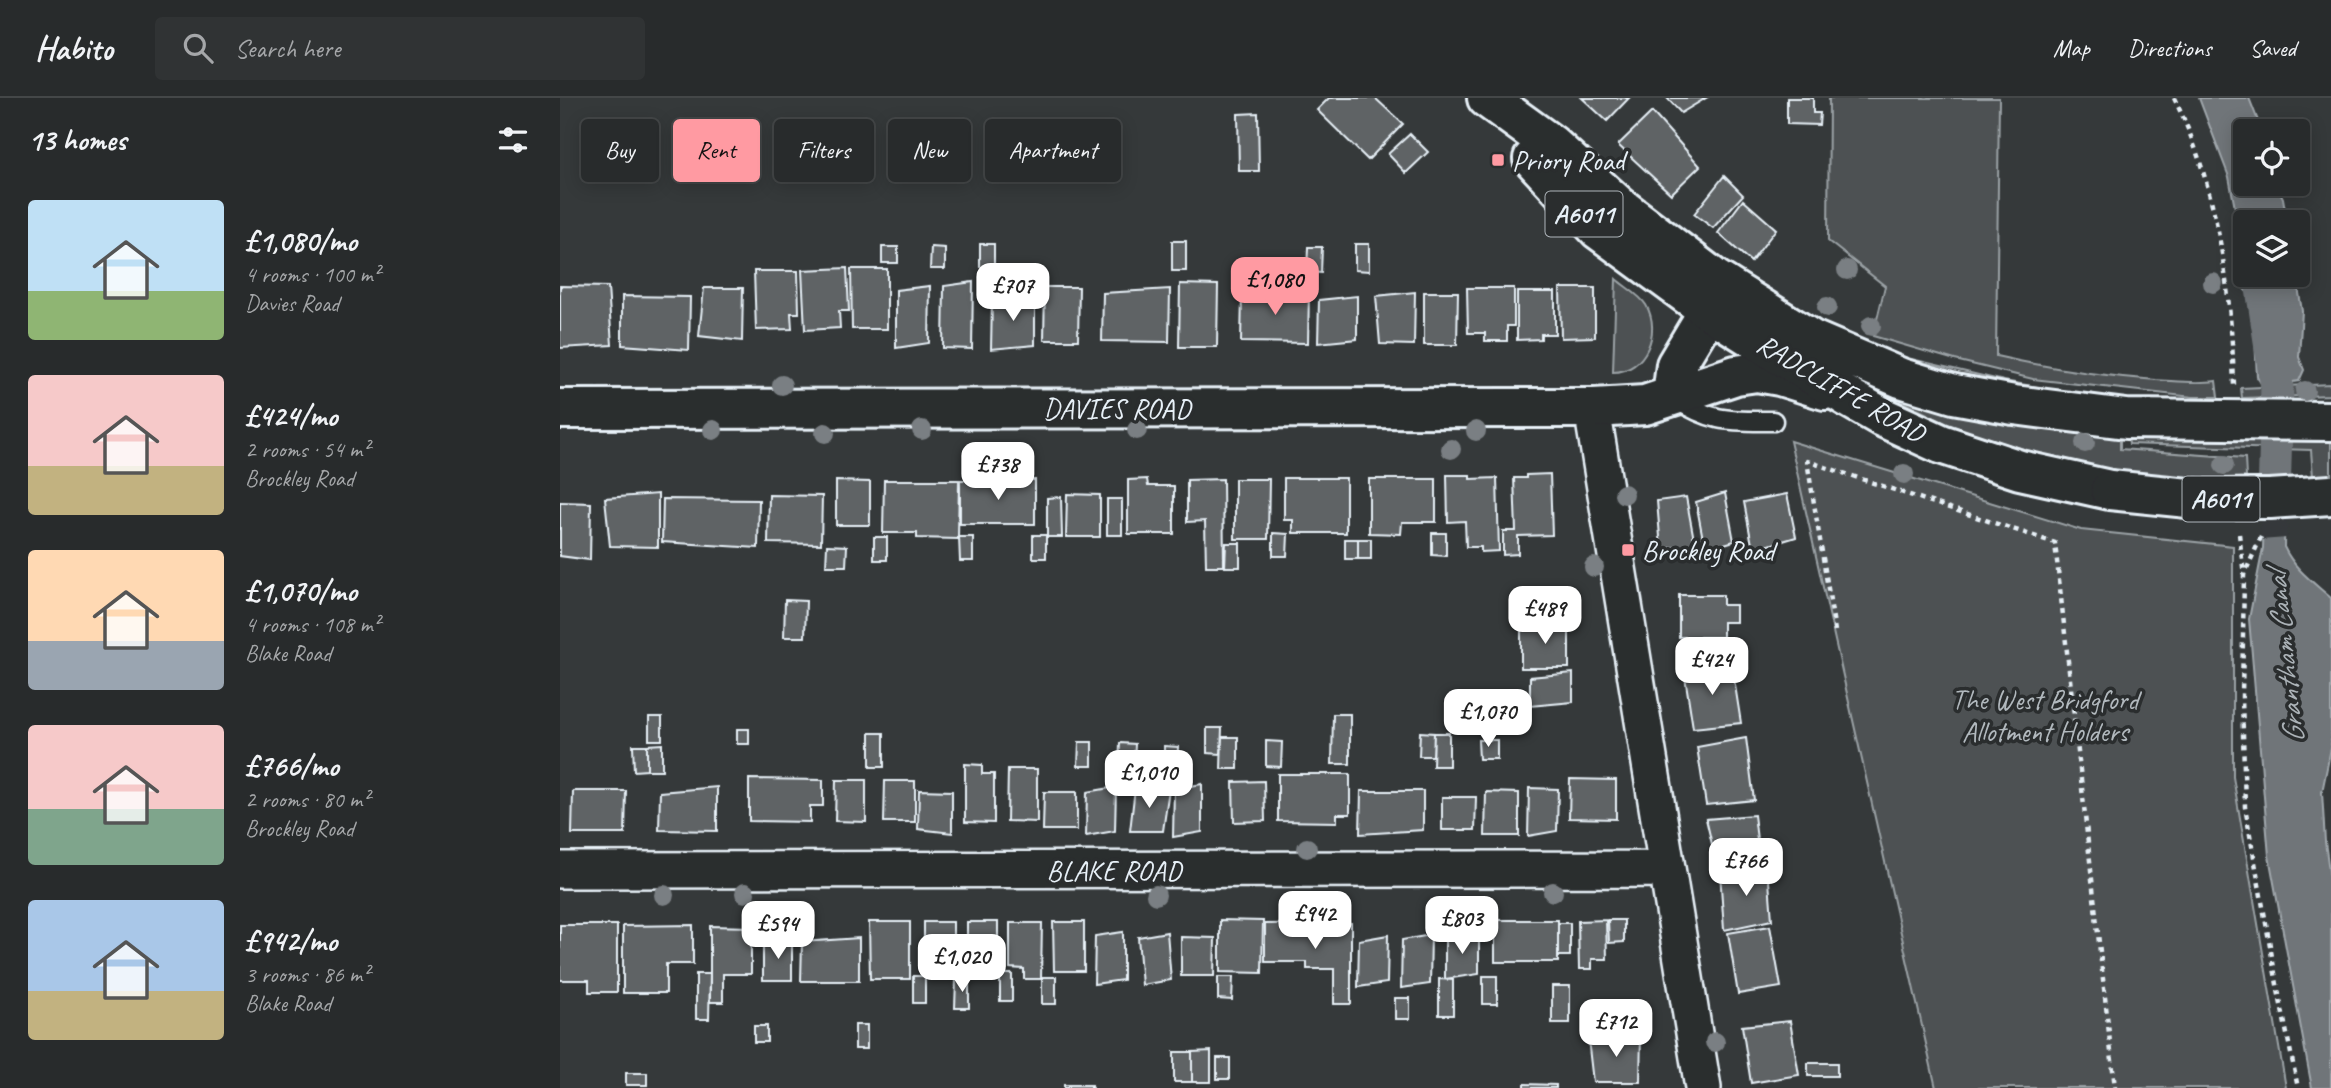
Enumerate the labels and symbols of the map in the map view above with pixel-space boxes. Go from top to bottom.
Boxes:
place label: Priory Road [1512,143,1629,178]
marker: Priory Road [1490,152,1506,168]
road number: A6011 [1546,192,1622,237]
pin: £1,080 [1218,258,1332,317]
pin: £707 [972,264,1054,323]
street label: RADCLIFFE ROAD [1751,326,1933,451]
street label: DAVIES ROAD [1043,391,1192,426]
pin: £738 [957,442,1039,502]
road number: A6011 [2182,476,2260,522]
place label: Brockley Road [1642,533,1779,568]
marker: Brockley Road [1620,542,1636,558]
water label: Grantham Canal [2256,561,2313,745]
pin: £489 [1504,587,1586,646]
pin: £424 [1671,638,1753,697]
park label: The West Bridgford Allotment Holders [1952,682,2142,749]
pin: £1,070 [1431,690,1545,749]
pin: £1,010 [1092,750,1206,810]
pin: £766 [1705,838,1787,898]
street label: BLAKE ROAD [1047,853,1183,888]
pin: £942 [1274,892,1356,951]
pin: £803 [1421,896,1503,956]
pin: £594 [737,902,819,961]
pin: £1,020 [905,934,1019,994]
pin: £712 [1575,1000,1657,1059]

